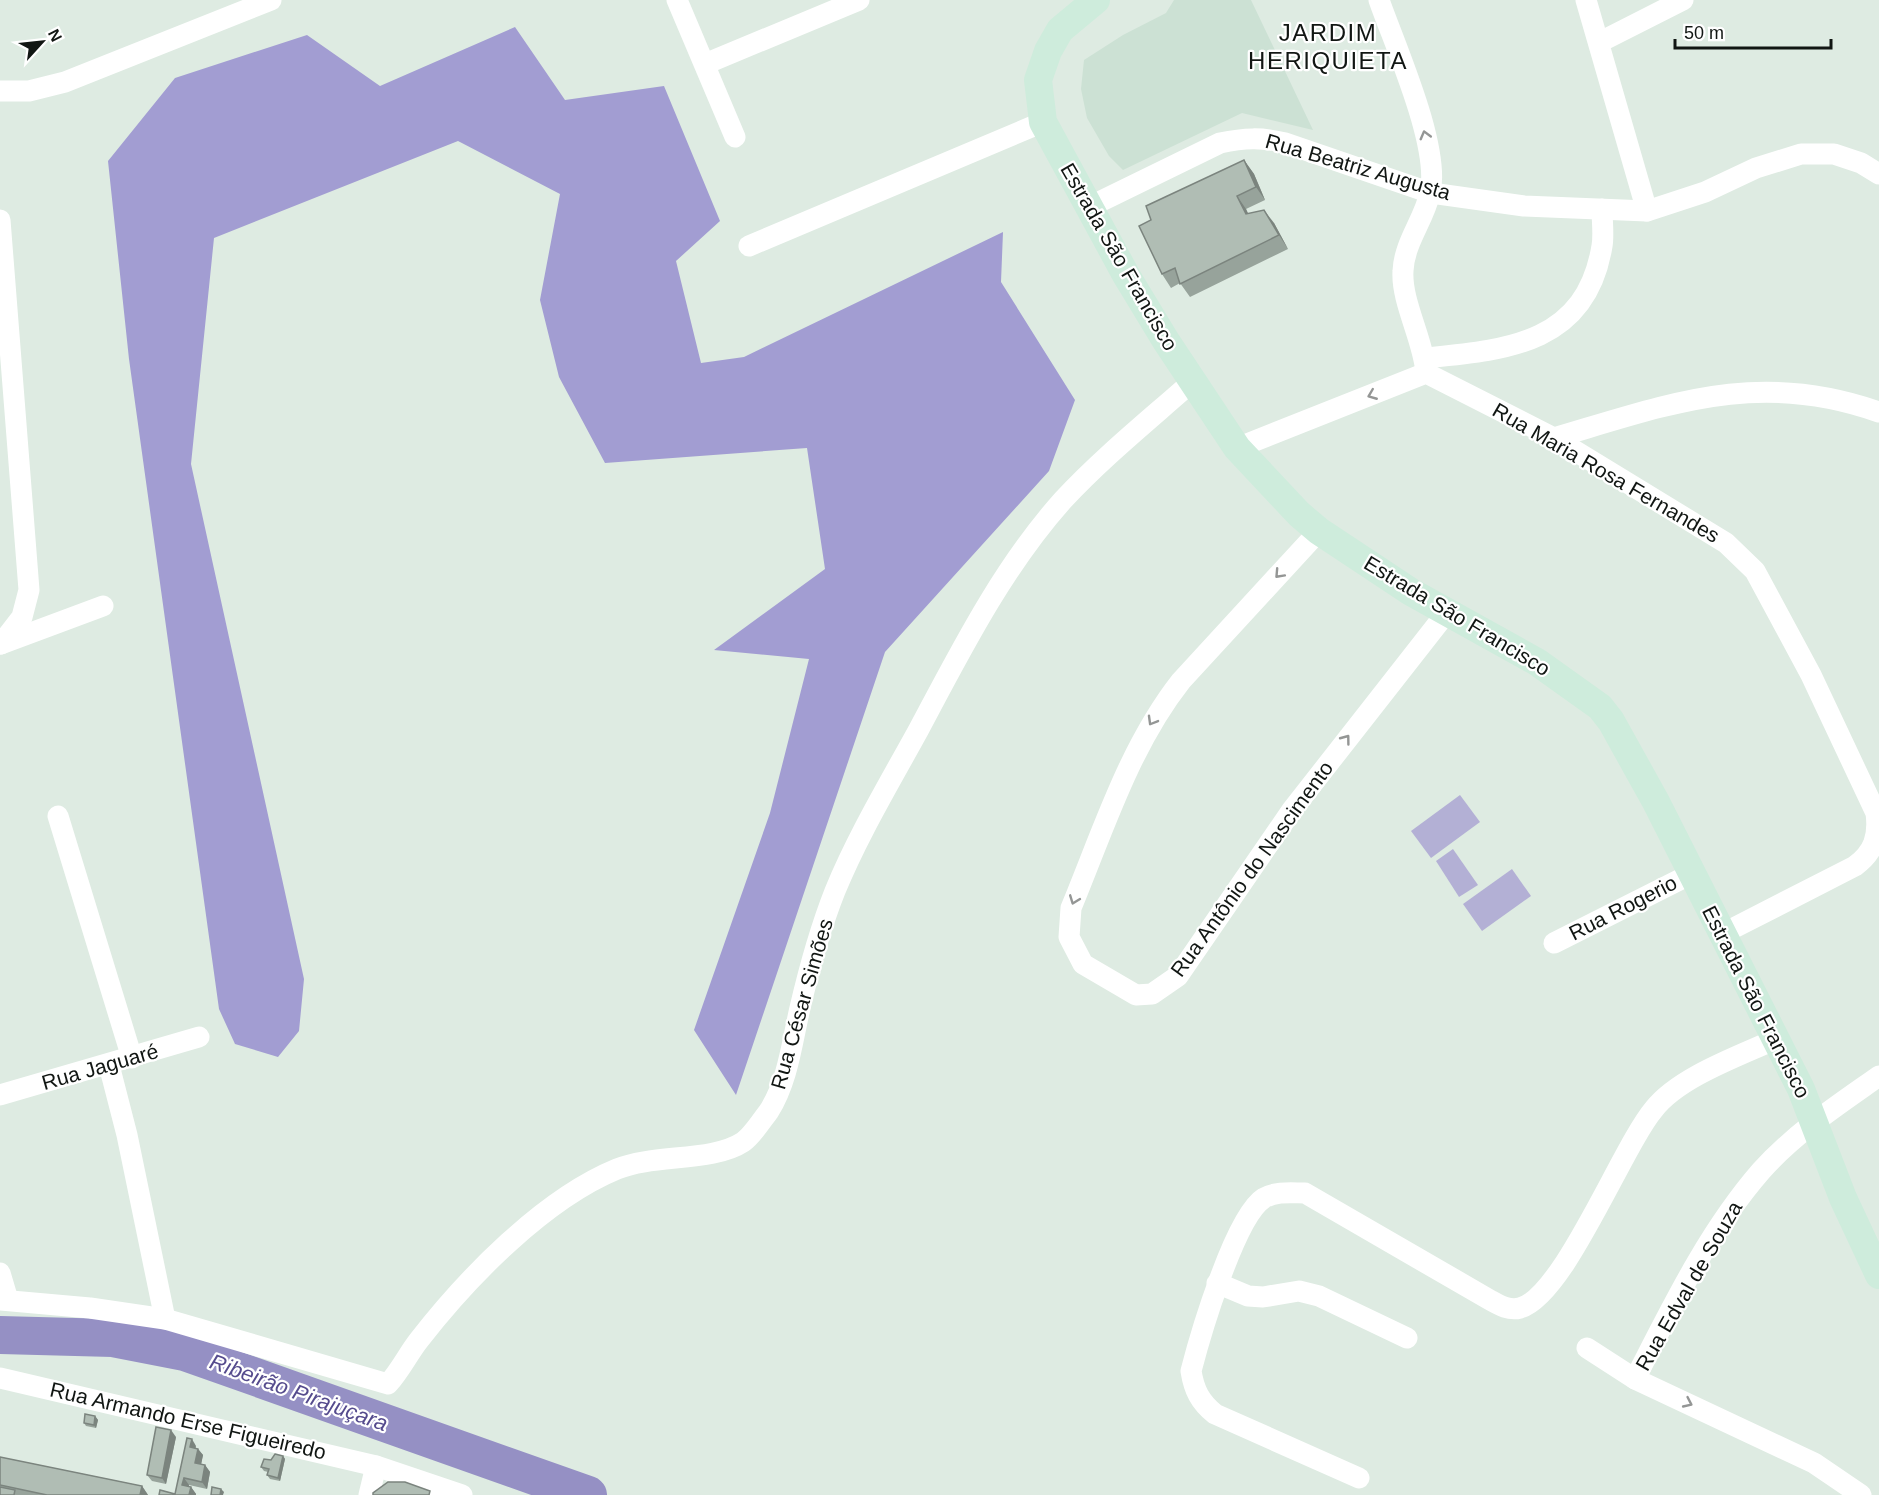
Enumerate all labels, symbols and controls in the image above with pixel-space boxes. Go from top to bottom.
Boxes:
north arrow [12,12,72,72]
scale bar [1675,12,1831,50]
district label: JARDIM HERIQUIETA [1248,19,1408,74]
text: 50 m [1684,23,1724,43]
text: N [45,26,65,44]
street label: Rua Beatriz Augusta [1263,129,1454,204]
one-way arrow [1419,130,1432,140]
street label: Estrada São Francisco [1056,159,1183,354]
one-way arrow [1367,388,1378,400]
street label: Rua Maria Rosa Fernandes [1489,398,1724,547]
street label: Estrada São Francisco [1360,551,1554,680]
one-way arrow [1275,567,1286,578]
one-way arrow [1148,715,1159,726]
one-way arrow [1338,735,1349,746]
street label: Rua Antônio do Nascimento [1166,757,1337,981]
street label: Rua Rogerio [1565,871,1681,945]
one-way arrow [1069,894,1082,905]
street label: Estrada São Francisco [1698,902,1815,1102]
street label: Rua César Simões [766,916,837,1092]
street label: Rua Jaguaré [39,1039,161,1094]
street label: Rua Edval de Souza [1631,1197,1747,1374]
water label: Ribeirão Pirajuçara [207,1349,391,1436]
street label: Rua Armando Erse Figueiredo [48,1378,328,1463]
one-way arrow [1681,1396,1692,1408]

